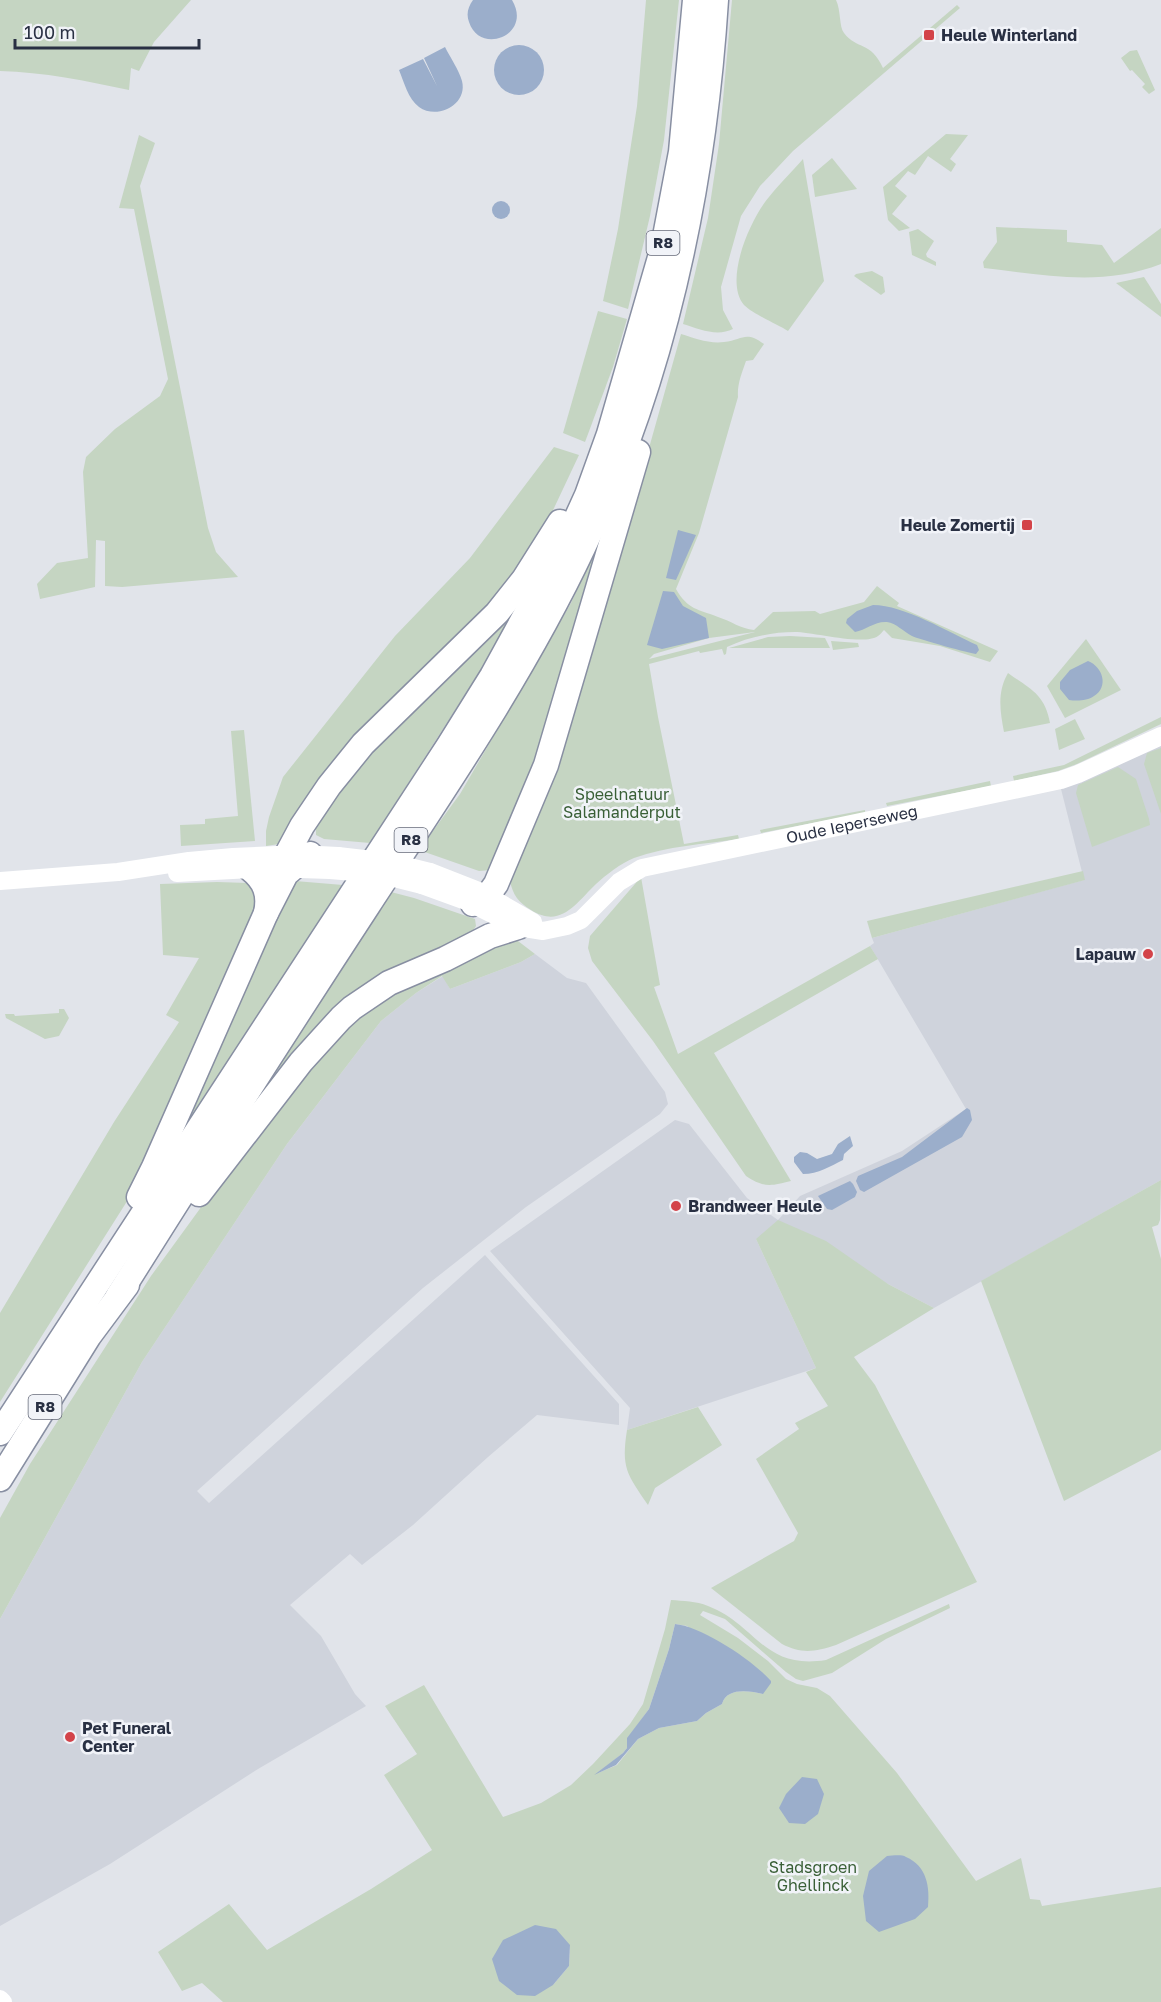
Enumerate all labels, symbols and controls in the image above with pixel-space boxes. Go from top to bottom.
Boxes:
scale bar [15,12,200,50]
text: 100 m [24,21,75,43]
place label: Heule Winterland [941,25,1077,45]
marker: Heule Winterland [922,28,936,42]
road number: R8 [646,231,680,255]
place label: Heule Zomertij [900,515,1015,535]
marker: Heule Zomertij [1020,518,1034,532]
park label: Speelnatuur Salamanderput [563,784,681,822]
street label: Oude Ieperseweg [784,800,919,847]
road number: R8 [394,828,428,852]
place label: Lapauw [1076,944,1137,964]
marker: Lapauw [1141,947,1155,961]
place label: Brandweer Heule [688,1196,822,1216]
marker: Brandweer Heule [669,1199,683,1213]
road number: R8 [28,1395,62,1419]
place label: Pet Funeral Center [82,1718,172,1756]
marker: Pet Funeral Center [63,1730,77,1744]
park label: Stadsgroen Ghellinck [769,1857,857,1895]

